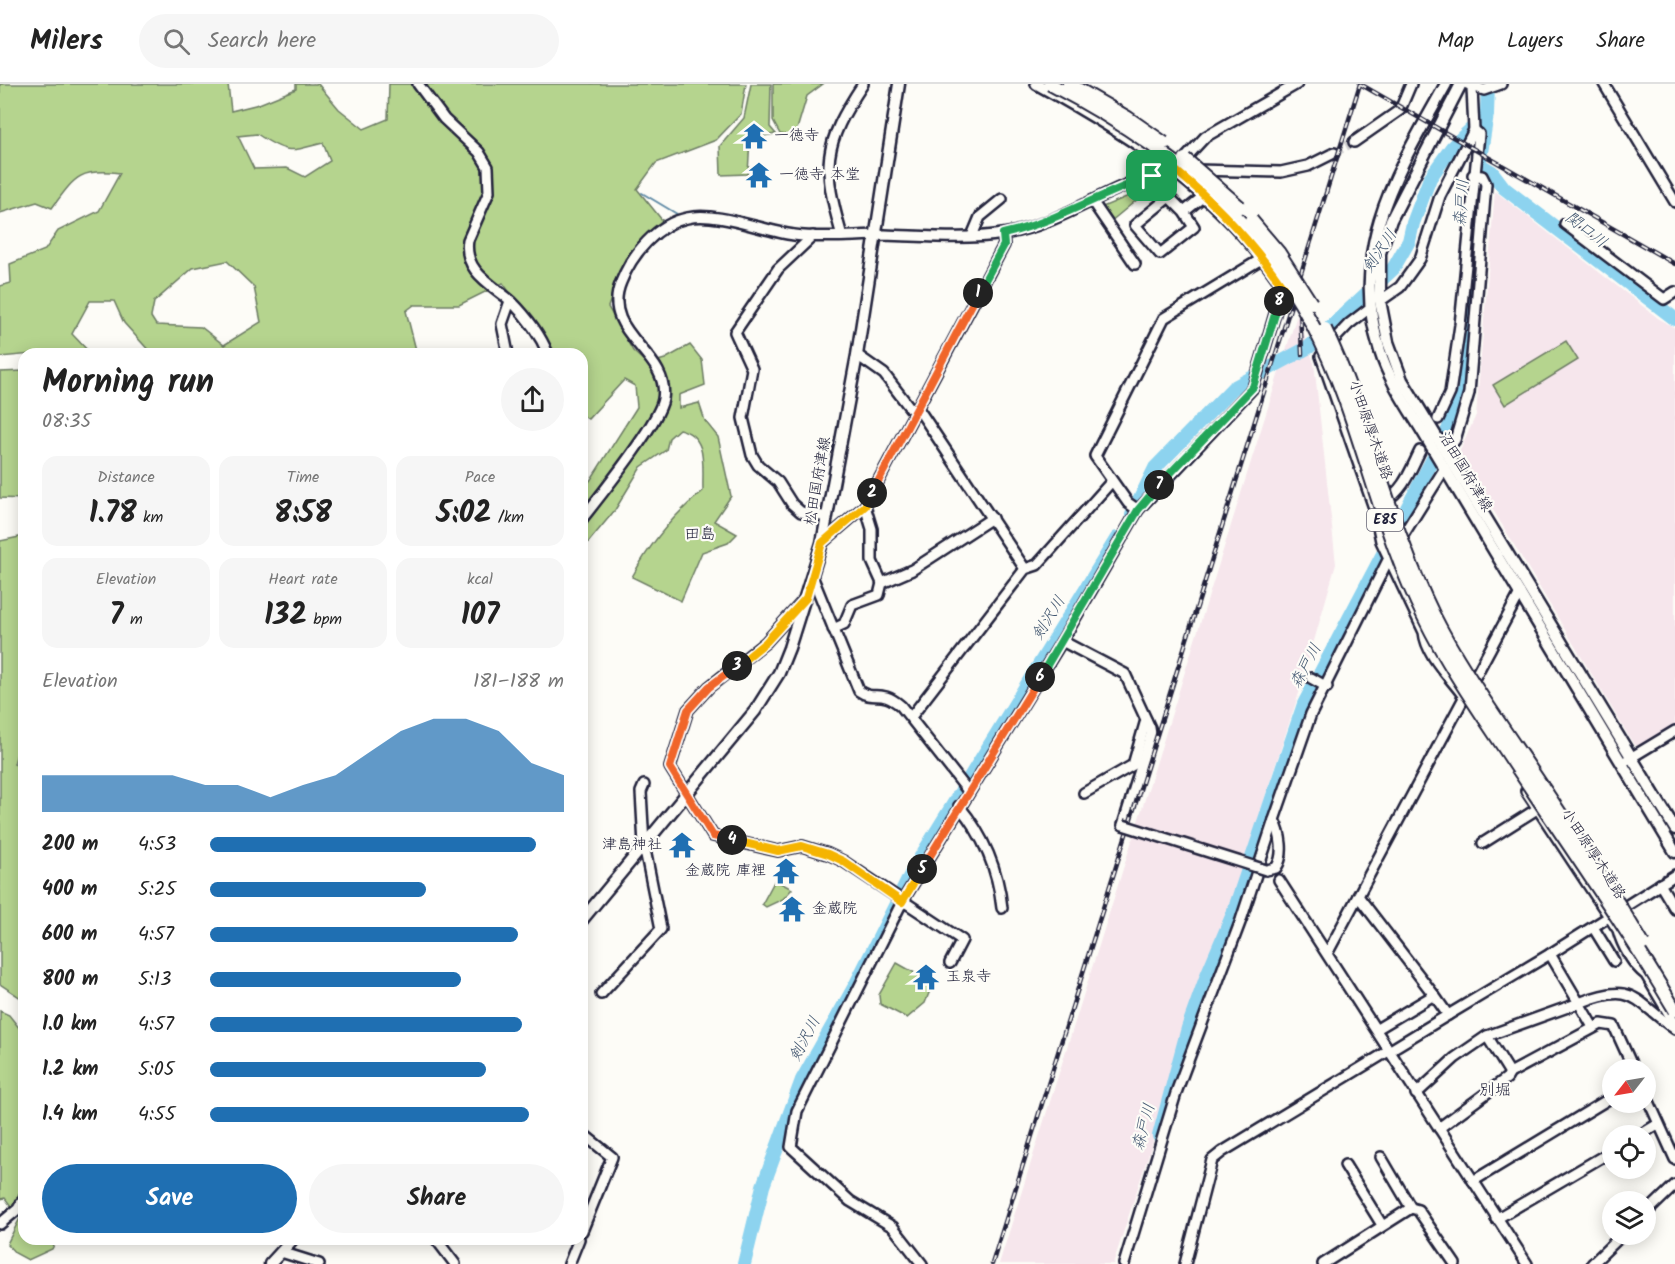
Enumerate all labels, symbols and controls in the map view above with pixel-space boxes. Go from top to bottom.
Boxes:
search box [139,14,559,68]
text: Milers [30,19,103,64]
text: Search here [208,24,316,59]
icon: search [160,25,193,58]
text: Map [1437,25,1474,58]
text: Layers [1507,25,1563,58]
text: Share [1596,25,1645,58]
temple icon: 一徳寺 [739,121,769,151]
place label: 一徳寺 [774,124,819,148]
pin [1126,150,1177,201]
icon: arrive [1135,159,1168,192]
temple icon: 一徳寺 本堂 [744,160,774,190]
place label: 一徳寺 本堂 [779,163,860,187]
water label: 森戸川 [1448,178,1476,228]
water label: 関口川 [1559,205,1613,255]
water label: 剣沢川 [1356,224,1404,278]
pin: 1 [963,278,993,308]
text: 1 [976,280,980,305]
pin: 8 [1264,286,1294,316]
text: 8 [1274,288,1284,313]
text: Morning run [42,357,214,410]
button: share [501,368,564,431]
street label: 小田原厚木道路 [1342,376,1398,484]
text: 08:35 [42,406,91,438]
street label: 沼田国府津線 [1432,427,1498,517]
street label: 松田国府津線 [798,435,838,527]
text: Distance [97,465,155,490]
text: Time [287,465,319,490]
text: Pace [465,465,495,490]
pin: 7 [1144,470,1174,500]
text: 7 [1155,472,1163,497]
pin: 2 [857,478,887,508]
text: 2 [867,480,877,505]
text: 1.78 [89,490,137,538]
text: 8:58 [274,490,332,538]
text: 5:02 [436,490,492,538]
text: km [137,505,163,530]
text: /km [492,505,524,530]
road number: E85 [1367,509,1403,531]
district label: 田島 [684,522,716,547]
text: Elevation [96,567,156,592]
text: Heart rate [268,567,338,592]
text: kcal [467,567,493,592]
water label: 剣沢川 [1026,591,1072,645]
text: 7 [109,592,124,640]
text: 132 [264,592,307,640]
text: 107 [461,592,499,640]
text: m [124,607,143,632]
text: bpm [307,607,342,632]
water label: 森戸川 [1284,639,1328,693]
pin: 3 [722,651,752,681]
text: 3 [733,653,741,678]
pin: 6 [1025,662,1055,692]
text: 6 [1036,664,1044,689]
text: Elevation [42,666,118,698]
text: 181–188 m [473,666,564,698]
street label: 小田原厚木道路 [1554,803,1632,905]
pin: 4 [717,825,747,855]
text: 4 [728,827,736,852]
text: 200 m [42,829,98,861]
text: 4:53 [138,829,176,861]
temple icon: 津島神社 [667,830,697,860]
place label: 津島神社 [602,833,662,857]
pin: 5 [907,854,937,884]
temple icon: 金蔵院 庫裡 [771,856,801,886]
text: 5 [918,856,926,881]
place label: 金蔵院 庫裡 [685,859,766,883]
text: 400 m [42,874,98,906]
text: 5:25 [138,874,176,906]
temple icon: 金蔵院 [777,894,807,924]
place label: 金蔵院 [812,897,857,921]
text: 600 m [42,919,97,951]
text: 4:57 [138,919,174,951]
temple icon: 玉泉寺 [911,962,941,992]
text: 800 m [42,964,98,996]
text: 5:13 [138,964,171,996]
place label: 玉泉寺 [946,965,991,989]
text: 1.0 km [42,1009,97,1041]
text: 4:57 [138,1009,174,1041]
water label: 剣沢川 [783,1012,827,1066]
text: 1.2 km [42,1054,98,1086]
text: 5:05 [138,1054,174,1086]
north arrow [1602,1059,1656,1113]
map controls [1602,1059,1656,1245]
district label: 別堀 [1479,1078,1511,1103]
text: 1.4 km [42,1099,98,1131]
text: 4:55 [138,1099,175,1131]
water label: 森戸川 [1126,1101,1162,1153]
button: locate [1602,1125,1656,1179]
button: Save [42,1164,297,1233]
button: Share [309,1164,564,1233]
button: layers [1602,1191,1656,1245]

